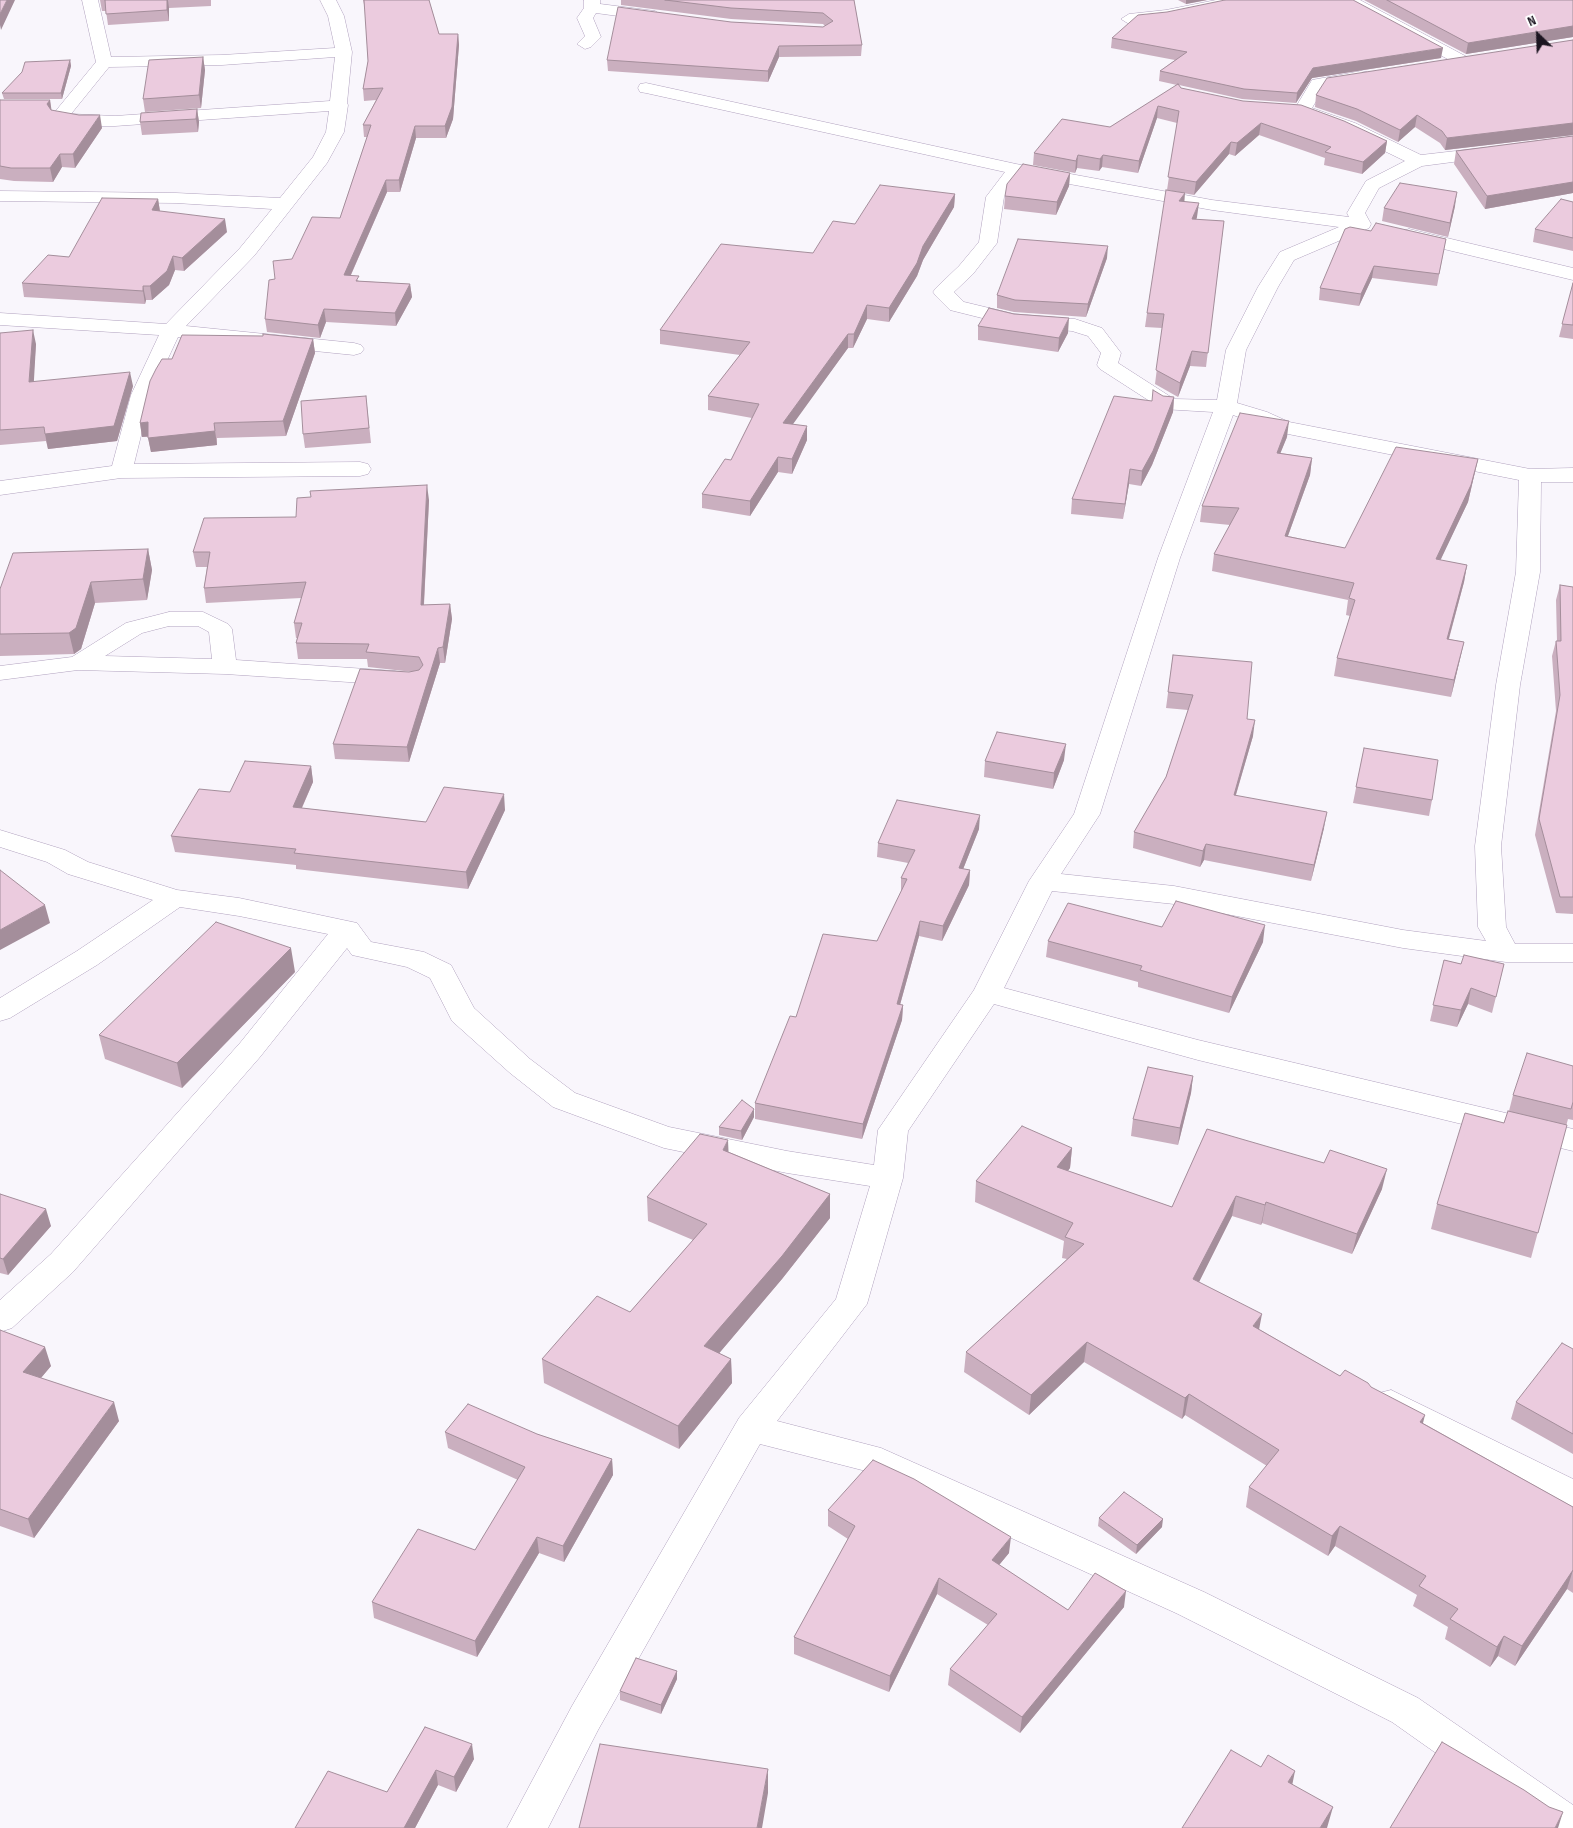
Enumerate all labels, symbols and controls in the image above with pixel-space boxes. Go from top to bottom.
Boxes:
north arrow [1513,10,1563,60]
text: N [1525,12,1539,30]

